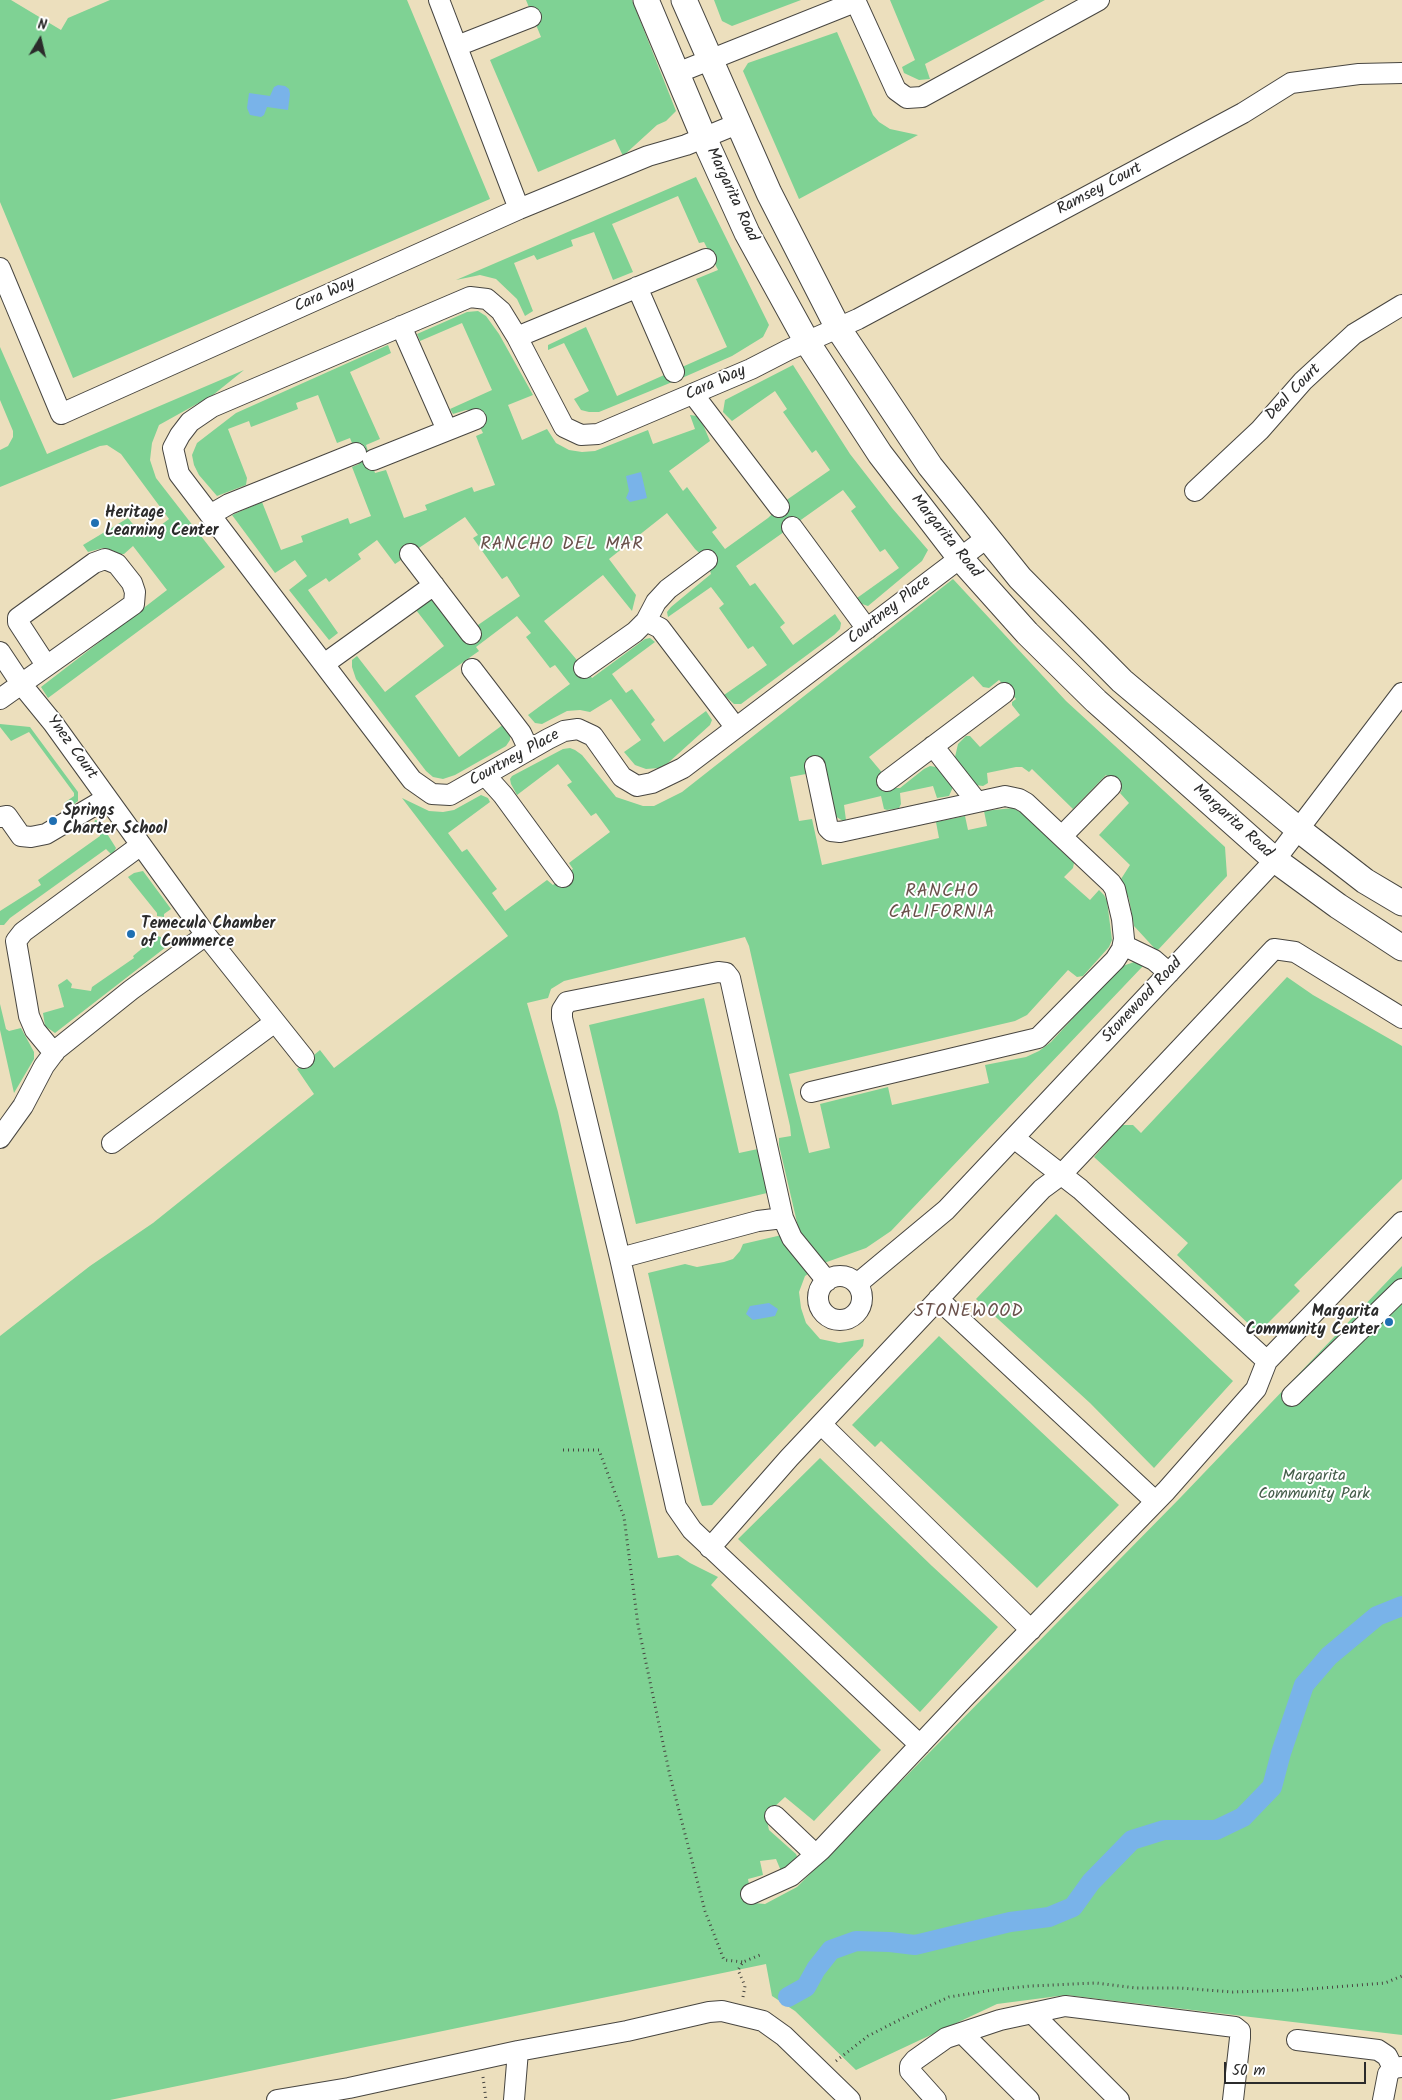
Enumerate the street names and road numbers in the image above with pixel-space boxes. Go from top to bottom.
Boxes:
street label: Margarita Road [701,145,761,245]
street label: Ramsey Court [1054,160,1146,220]
street label: Cara Way [292,274,358,318]
street label: Deal Court [1262,361,1326,425]
street label: Cara Way [683,362,749,406]
street label: Margarita Road [905,491,985,583]
street label: Courtney Place [845,573,935,649]
street label: Ynez Court [41,712,101,784]
street label: Courtney Place [467,726,563,792]
street label: Margarita Road [1188,781,1276,863]
street label: Stonewood Road [1099,954,1187,1048]

